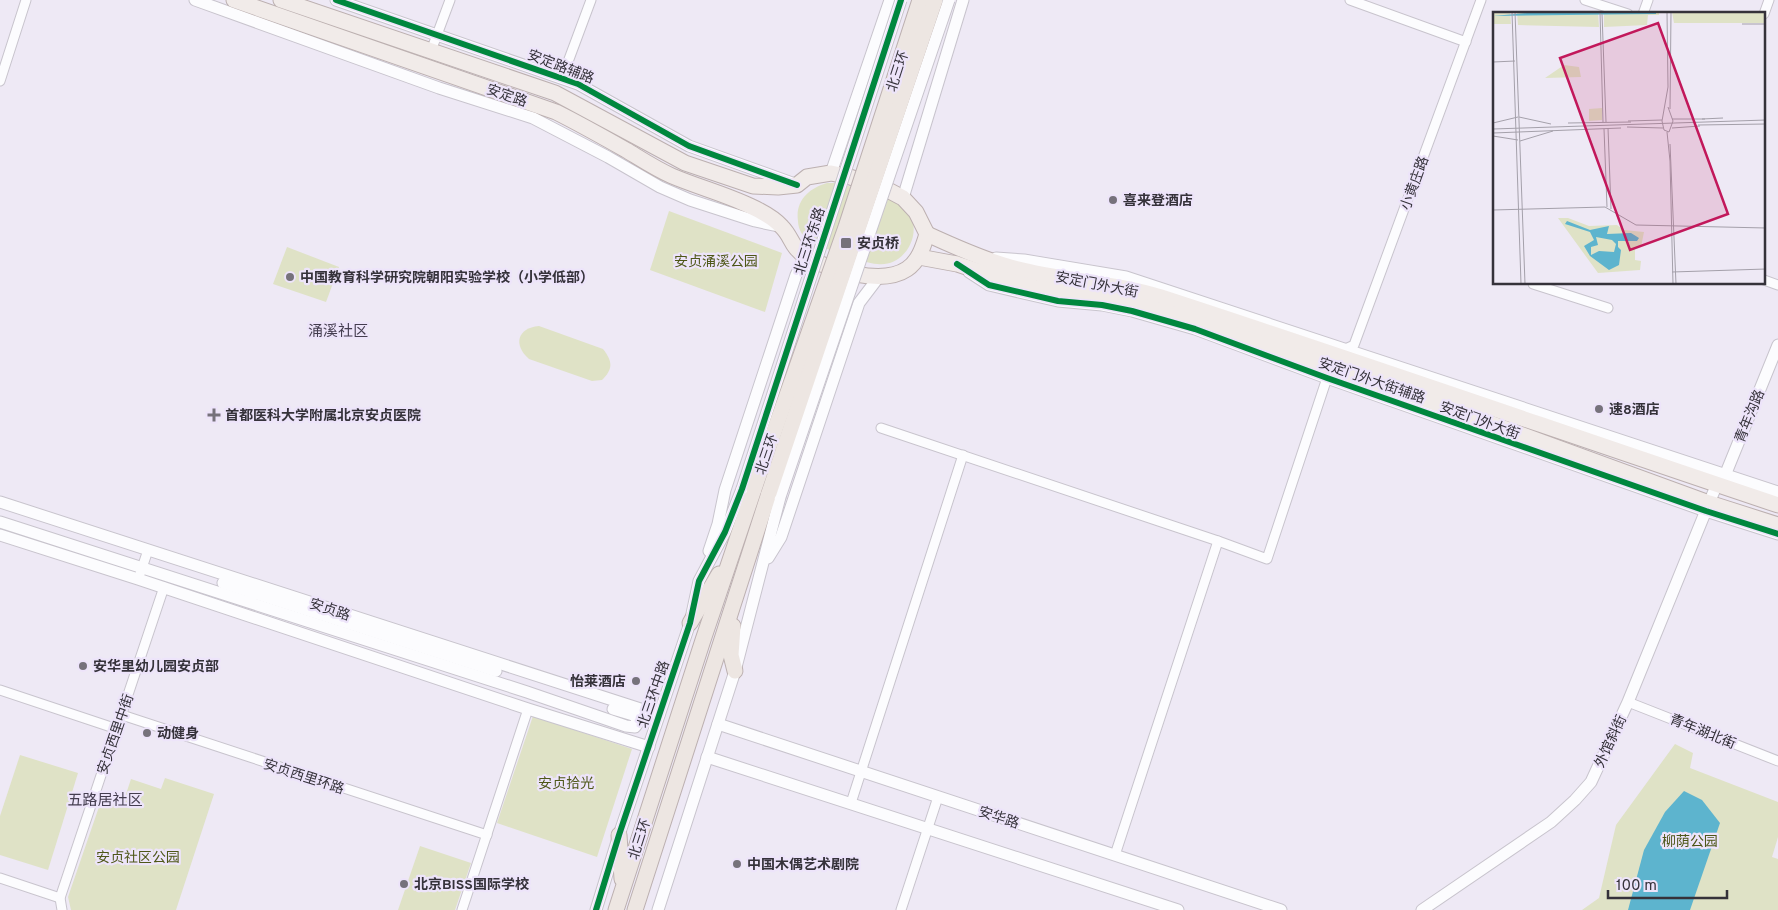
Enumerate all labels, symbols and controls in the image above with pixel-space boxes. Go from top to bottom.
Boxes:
inset map [1493,12,1766,285]
street label: 安定路辅路 [525,47,596,88]
street label: 北三环 [883,49,913,94]
street label: 安定路 [484,82,529,111]
street label: 小黄庄路 [1398,154,1433,213]
place label: 喜来登酒店 [1123,192,1193,210]
marker: 喜来登酒店 [1107,194,1119,206]
street label: 北三环东路 [791,205,829,277]
place label: 安贞桥 [857,235,899,253]
marker: 安贞桥 [839,236,853,250]
park label: 安贞涌溪公园 [674,254,758,271]
street label: 安定门外大街 [1054,268,1140,302]
place label: 中国教育科学研究院朝阳实验学校（小学低部） [300,269,594,287]
marker: 中国教育科学研究院朝阳实验学校（小学低部） [284,271,296,283]
district label: 涌溪社区 [308,323,368,342]
street label: 安定门外大街辅路 [1316,354,1428,408]
street label: 青年沟路 [1732,387,1769,446]
street label: 安定门外大街 [1437,398,1522,444]
place label: 速8酒店 [1609,401,1660,419]
marker: 速8酒店 [1593,403,1605,415]
place label: 首都医科大学附属北京安贞医院 [225,407,421,425]
marker: 首都医科大学附属北京安贞医院 [207,408,221,422]
street label: 北三环 [752,432,782,477]
street label: 安贞路 [307,596,352,625]
place label: 安华里幼儿园安贞部 [93,658,219,676]
street label: 北三环中路 [634,658,674,730]
marker: 安华里幼儿园安贞部 [77,660,89,672]
place label: 怡莱酒店 [570,673,626,691]
marker: 怡莱酒店 [630,675,642,687]
street label: 安贞西里中街 [95,692,138,777]
street label: 青年湖北街 [1667,710,1738,753]
street label: 外馆斜街 [1591,712,1631,771]
place label: 动健身 [157,726,199,743]
marker: 动健身 [141,727,153,739]
street label: 安贞西里环路 [261,756,346,798]
park label: 安贞拾光 [538,776,594,793]
district label: 五路居社区 [67,792,143,811]
street label: 安华路 [976,803,1021,833]
street label: 北三环 [625,817,655,862]
park label: 柳荫公园 [1662,834,1718,851]
park label: 安贞社区公园 [96,850,180,867]
place label: 中国木偶艺术剧院 [747,857,859,874]
marker: 中国木偶艺术剧院 [731,858,743,870]
scale bar [1608,868,1727,900]
place label: 北京BISS国际学校 [414,876,529,894]
text: 100 m [1616,877,1657,896]
marker: 北京BISS国际学校 [398,878,410,890]

